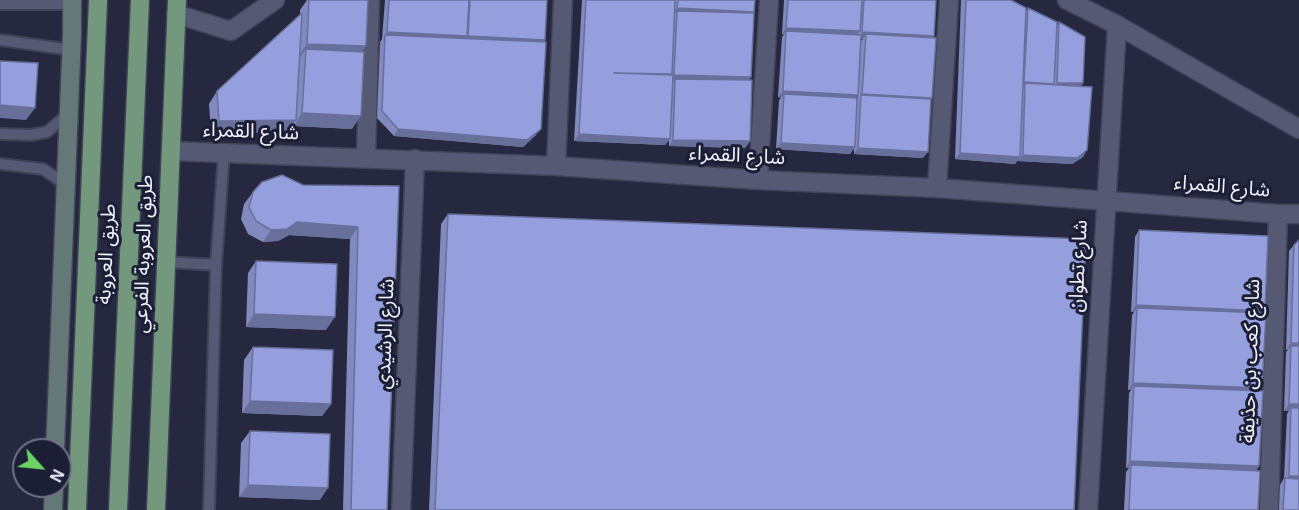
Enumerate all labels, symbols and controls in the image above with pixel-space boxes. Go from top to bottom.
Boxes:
street label: شارع القمراء [202,118,300,146]
street label: شارع القمراء [688,141,786,171]
street label: شارع القمراء [1173,171,1271,203]
street label: طريق العروبة الفرعي [129,174,159,334]
street label: طريق العروبة [92,203,122,305]
street label: شارع تطوان [1065,219,1093,313]
street label: شارع الرشيدي [372,278,400,390]
street label: شارع كعب بن حذيفة [1236,279,1266,443]
north arrow [12,438,72,498]
text: N [47,466,67,485]

